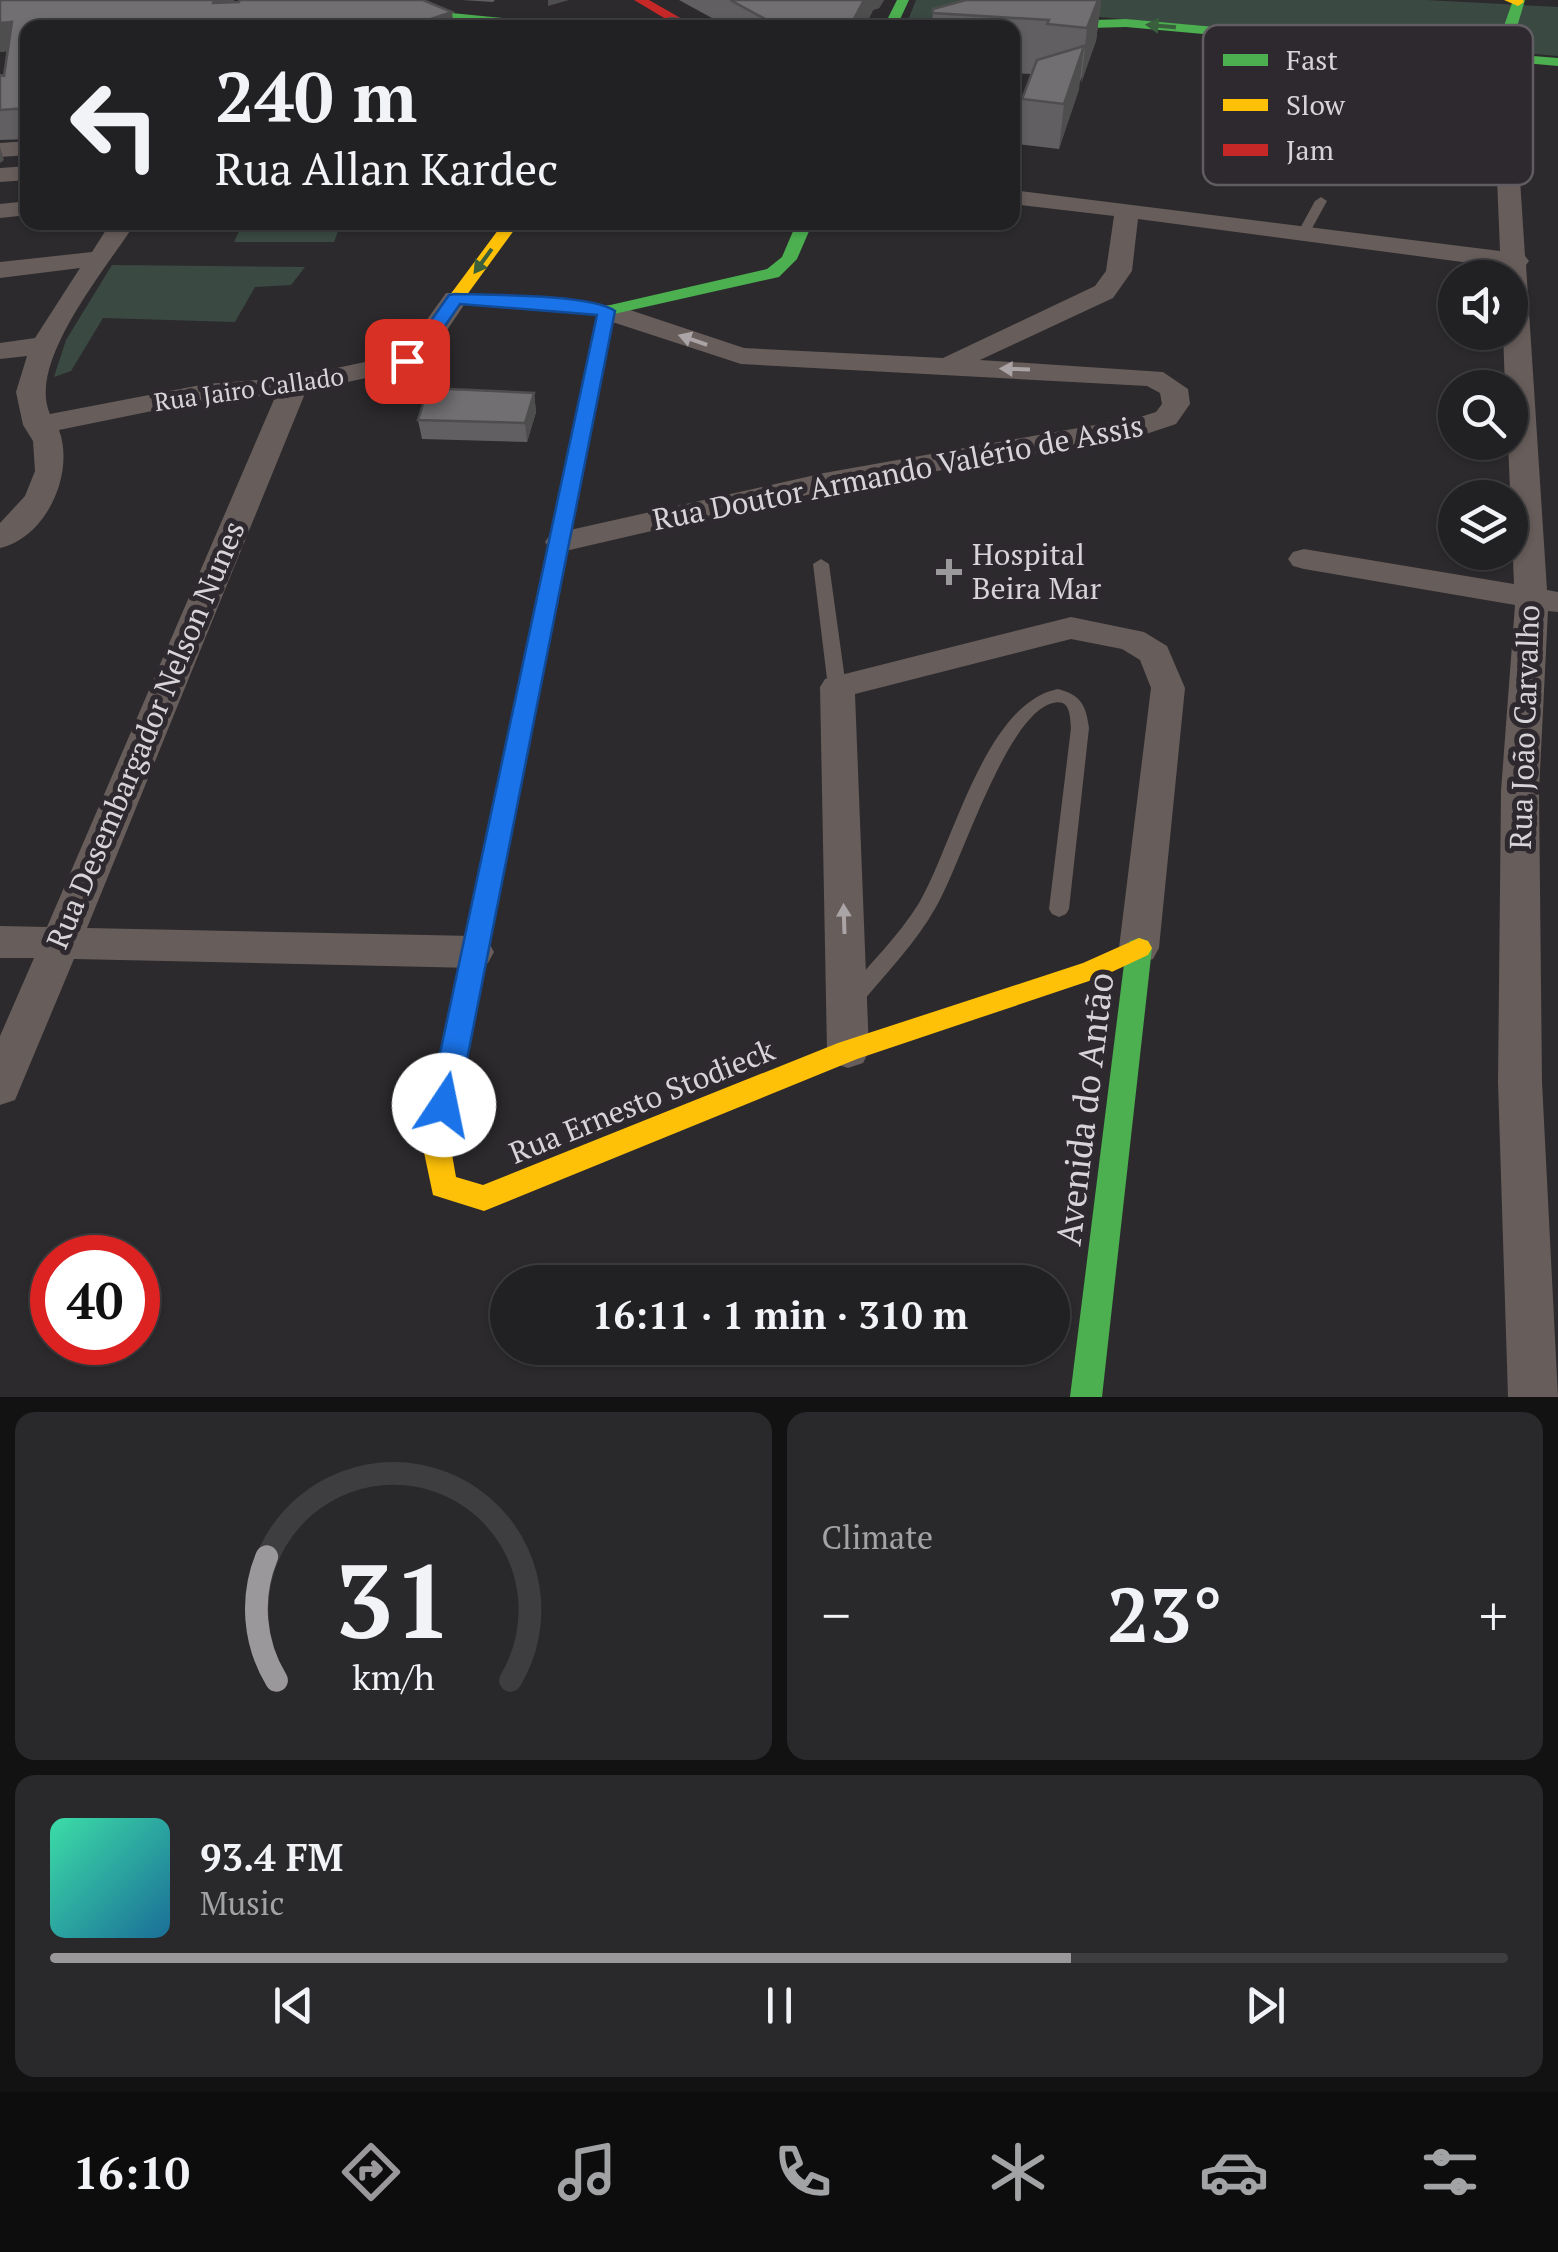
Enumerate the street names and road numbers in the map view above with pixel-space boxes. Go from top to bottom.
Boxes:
street label: Rua Jairo Callado [152,359,346,418]
street label: Rua Doutor Armando Valério de Assis [649,405,1147,539]
street label: Rua Desembargador Nelson Nunes [37,515,254,955]
street label: Rua João Carvalho [1500,604,1548,850]
street label: Avenida do Antão [1044,970,1124,1248]
street label: Rua Ernesto Stodieck [503,1029,781,1173]

